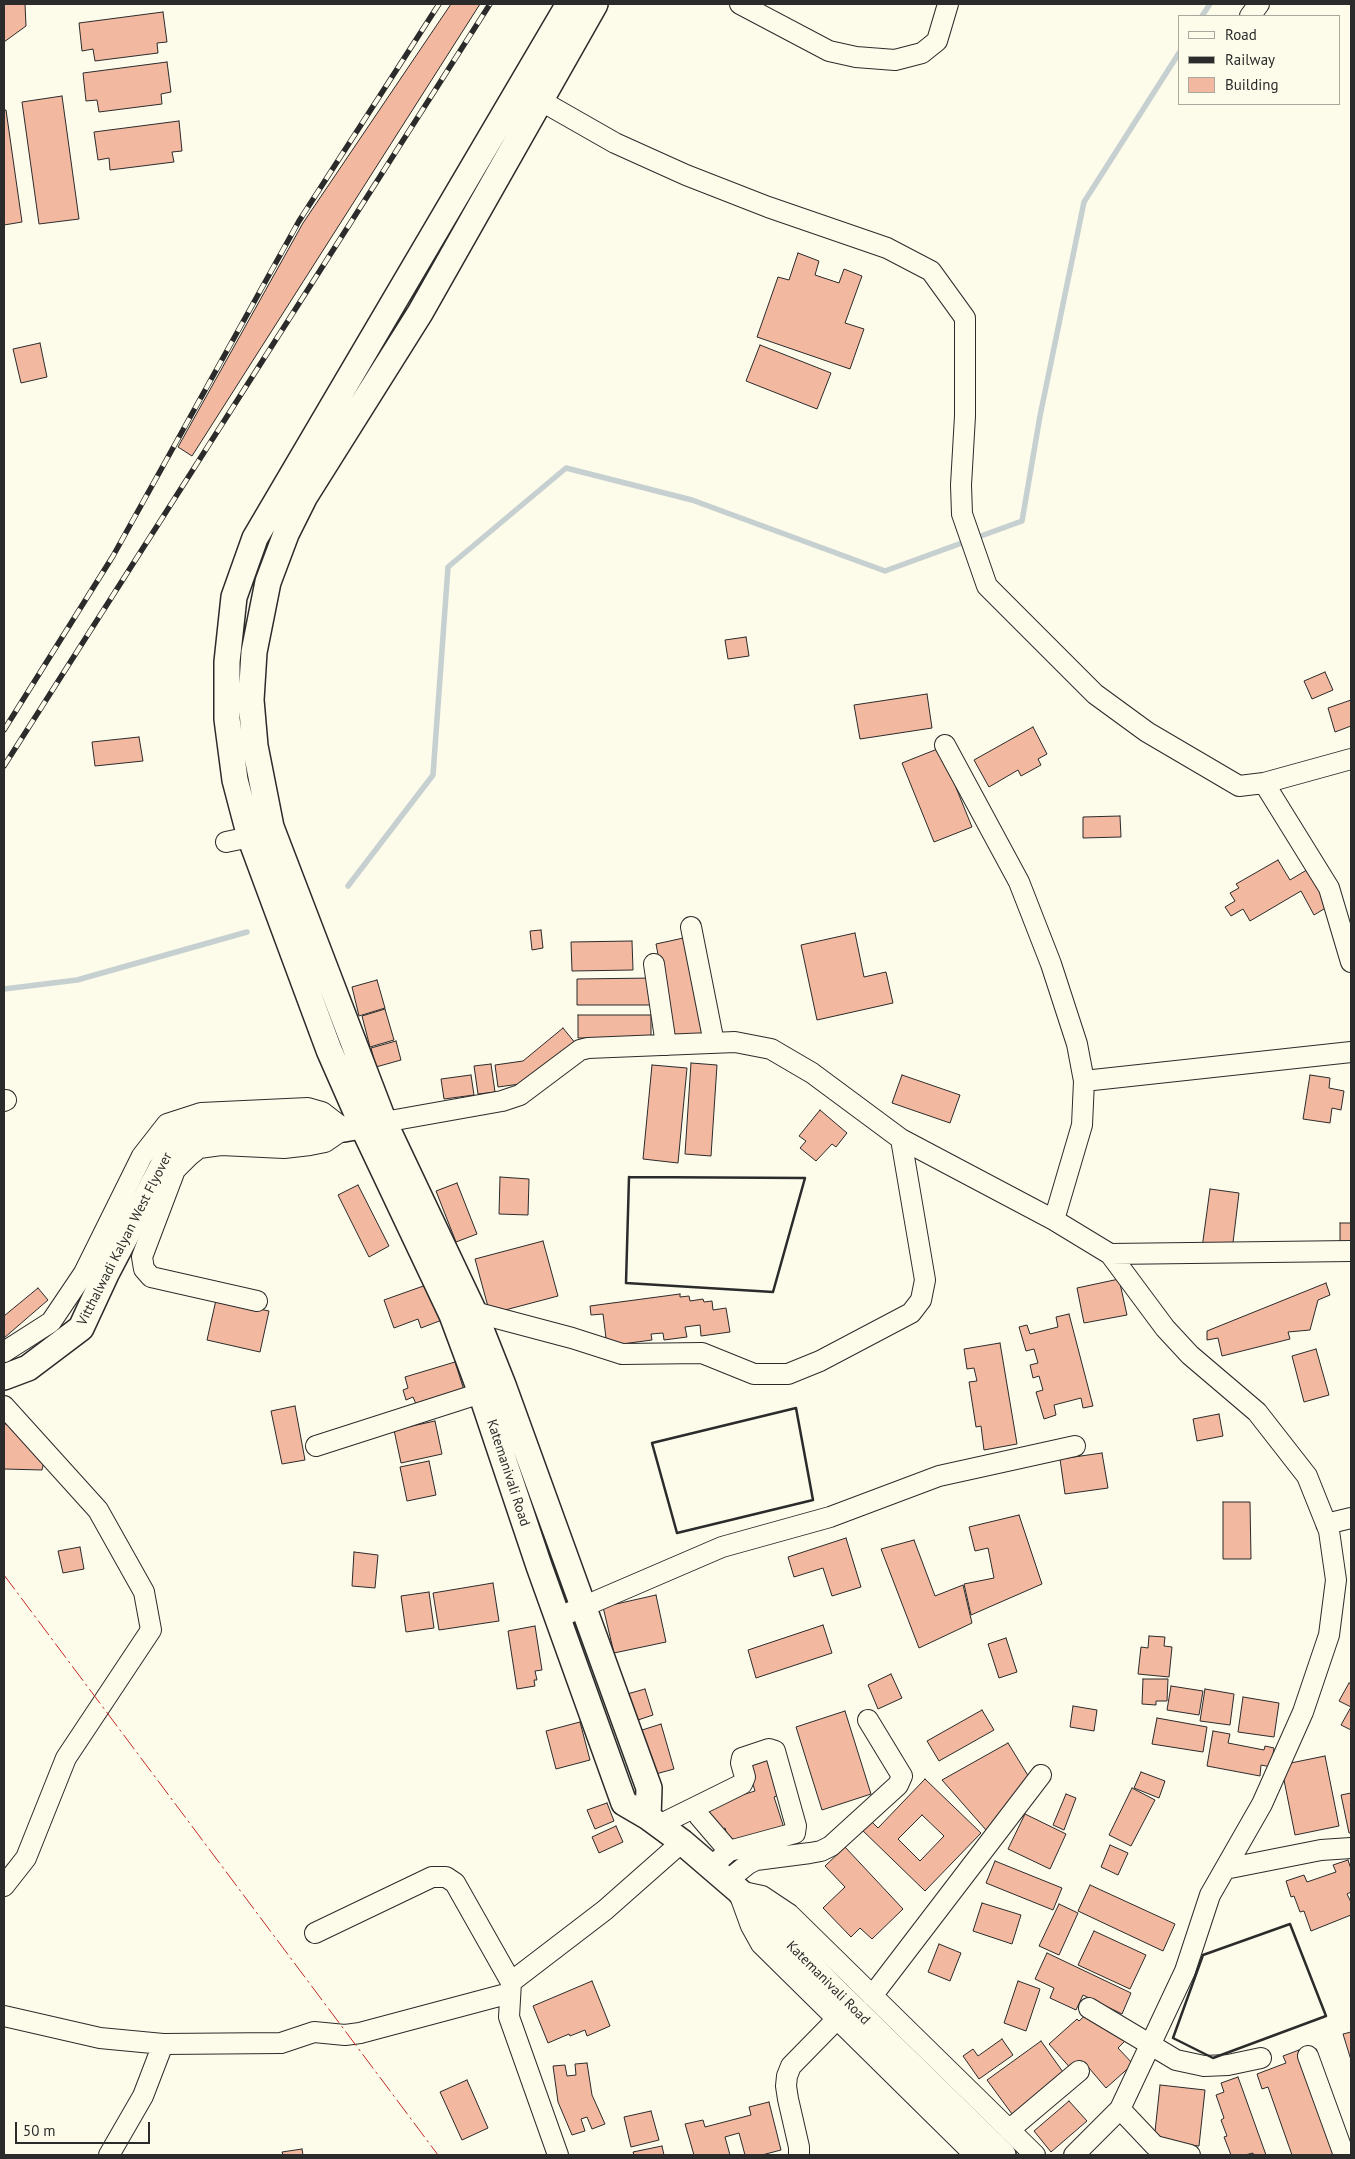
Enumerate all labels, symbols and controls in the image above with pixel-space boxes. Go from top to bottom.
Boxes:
legend [1178,15,1340,105]
text: Road [1225,25,1257,44]
text: Railway [1225,50,1275,69]
text: Building [1225,75,1279,94]
street label: Vitthalwadi Kalyan West Flyover [74,1150,176,1328]
street label: Katemanivali Road [483,1417,533,1529]
street label: Katemanivali Road [783,1938,873,2028]
scale bar [18,2112,152,2144]
text: 50 m [23,2121,56,2140]

